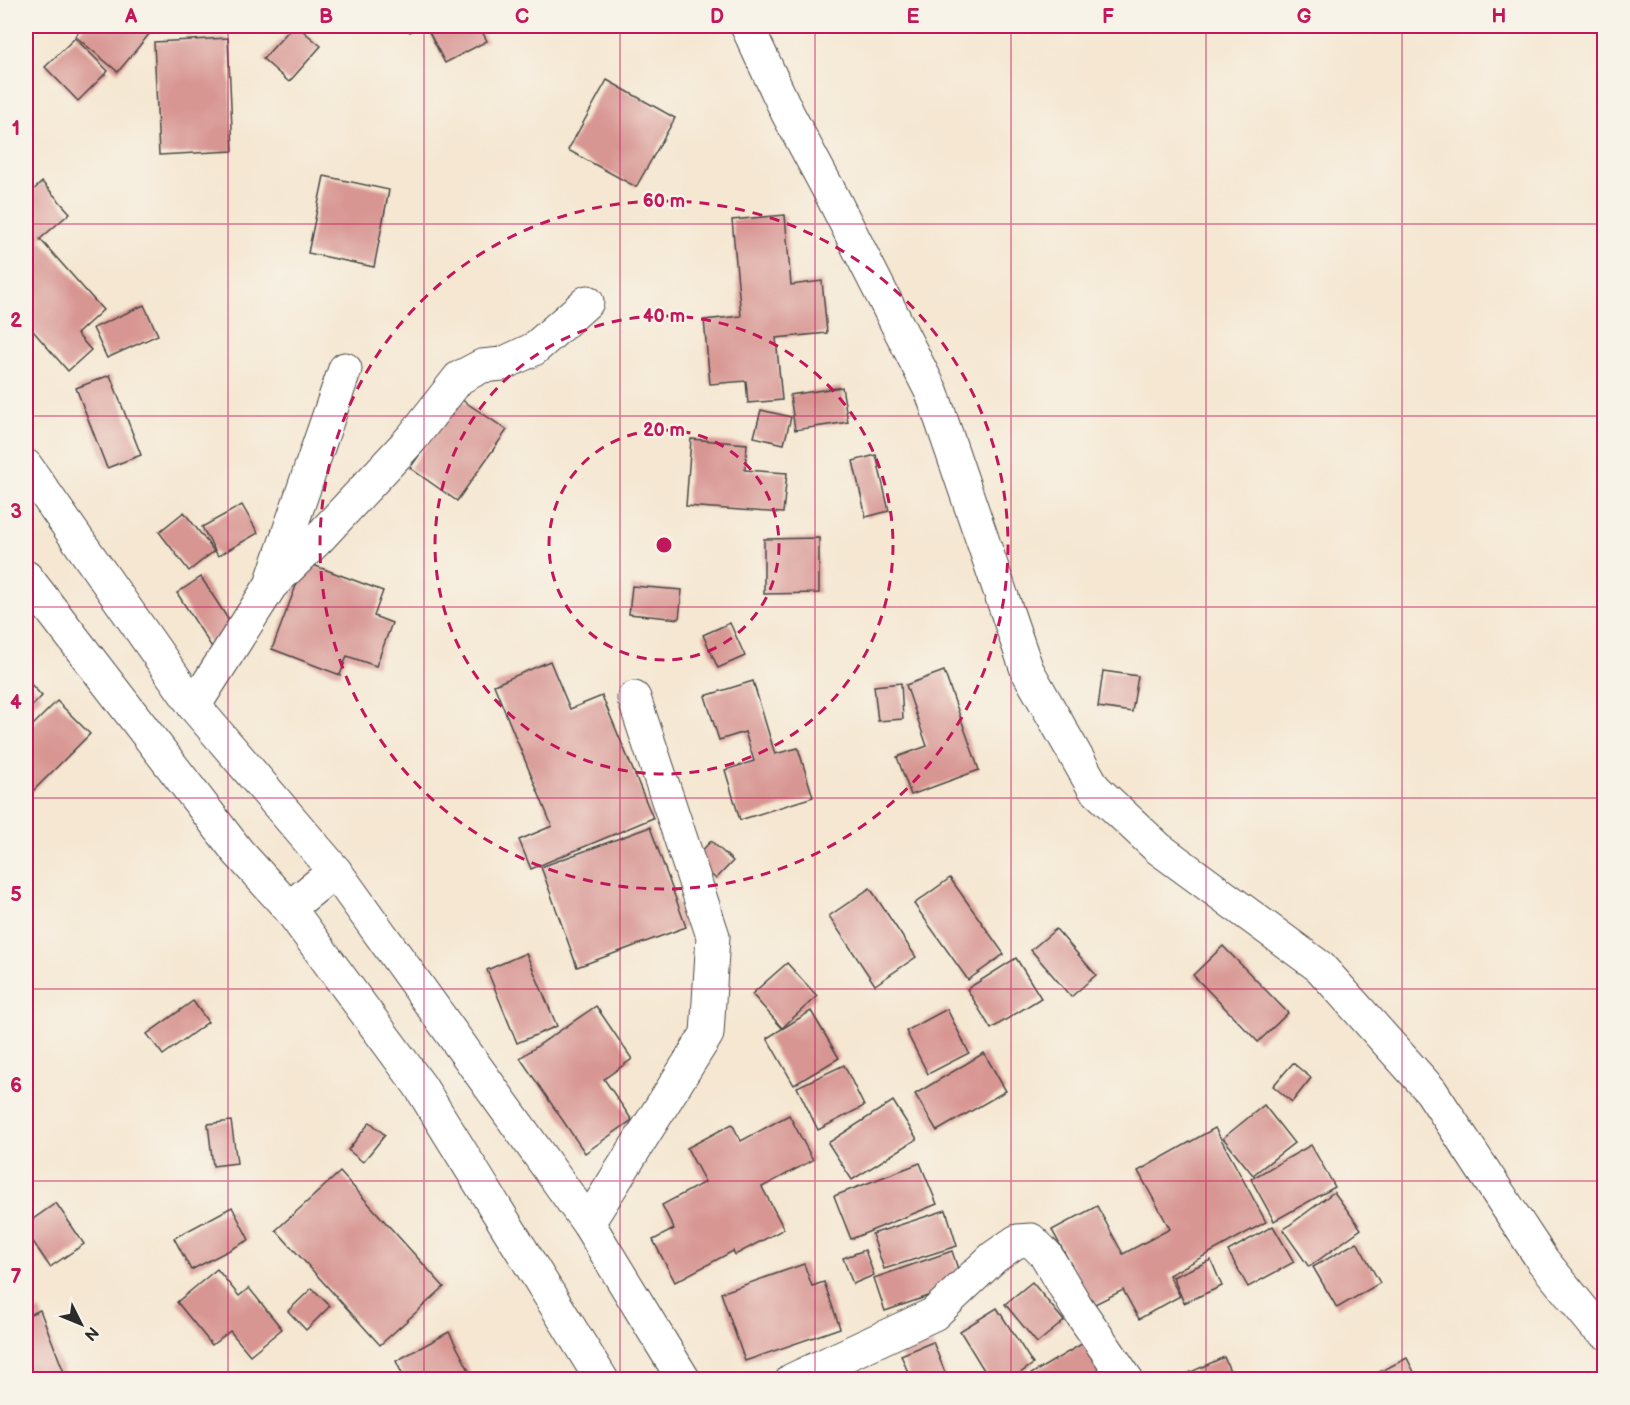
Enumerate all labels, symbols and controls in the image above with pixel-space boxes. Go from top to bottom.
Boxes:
text: A [124,5,138,29]
text: B [319,5,333,29]
text: C [515,5,529,29]
text: D [710,5,724,29]
text: E [907,5,920,29]
text: F [1102,5,1114,29]
text: G [1297,5,1312,29]
text: H [1492,5,1506,29]
text: 1 [12,117,20,141]
text: 60 m [643,191,685,212]
text: 40 m [643,306,685,327]
text: 2 [10,309,22,333]
text: 20 m [643,420,685,441]
text: 3 [10,500,22,524]
centre of rings [654,535,674,555]
text: 4 [10,691,22,715]
text: 5 [10,883,22,907]
text: 6 [10,1074,22,1098]
text: 7 [10,1265,22,1289]
north arrow [51,1294,111,1354]
text: N [80,1322,102,1344]

